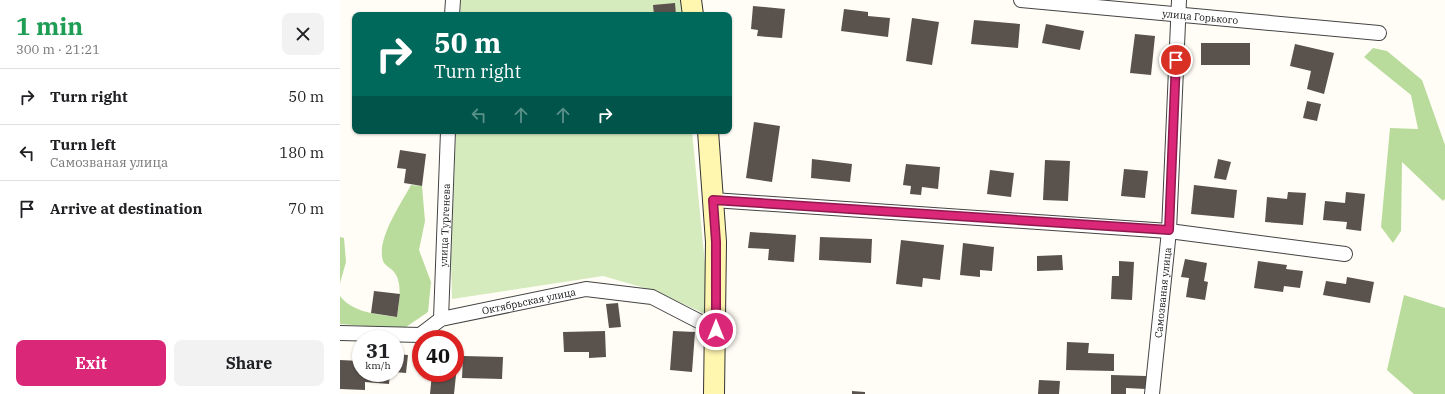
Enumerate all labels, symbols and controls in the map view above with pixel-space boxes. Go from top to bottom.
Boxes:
street label: улица Горького [1162,7,1239,27]
text: 1 min [16,10,83,42]
button: close [282,13,324,55]
text: 50 m [434,24,501,61]
icon: right [368,28,420,80]
text: 300 m · 21:21 [16,41,100,58]
pin [1159,43,1193,77]
icon: arrive [1165,49,1187,71]
text: Turn right [434,60,521,83]
icon: right [16,86,38,108]
text: Turn right [50,87,128,106]
text: 50 m [288,87,324,106]
icon: left [468,104,490,126]
icon: ahead [510,104,532,126]
icon: ahead [552,104,574,126]
icon: right [594,104,616,126]
text: Turn left [50,135,116,154]
icon: left [16,142,38,164]
text: 180 m [279,143,324,162]
text: Самозваная улица [50,154,168,171]
street label: улица Тургенева [437,183,453,267]
icon: arrive [16,198,38,220]
text: Arrive at destination [50,199,202,218]
text: 70 m [288,199,324,218]
street label: Самозваная улица [1152,246,1174,339]
street label: Октябрьская улица [481,285,577,317]
position arrow [695,309,737,351]
speed limit sign: 40 [412,330,464,382]
text: 31 [366,337,390,364]
button: Exit [16,340,166,386]
button: Share [174,340,324,386]
text: km/h [365,359,391,372]

